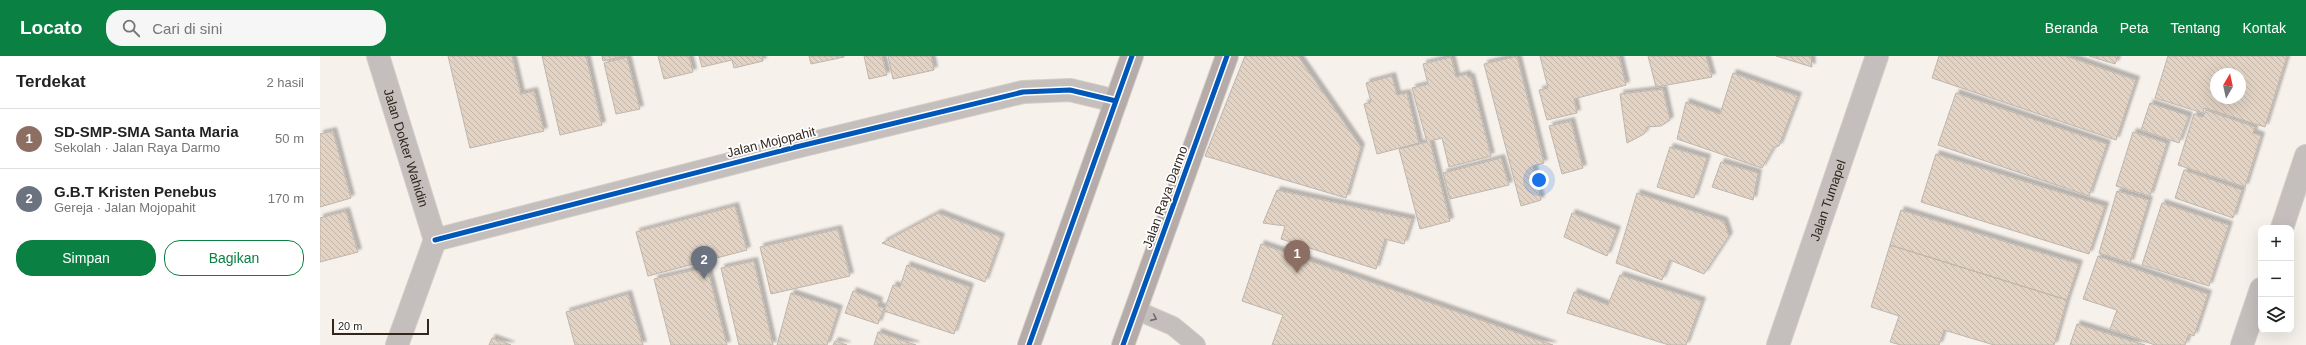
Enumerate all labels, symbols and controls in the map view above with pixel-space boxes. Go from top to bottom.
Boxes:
search box [106,10,386,46]
text: Locato [20,17,82,38]
icon: search [120,17,142,39]
text: Cari di sini [152,20,222,37]
text: Beranda [2045,20,2098,36]
text: Peta [2120,20,2149,36]
text: Tentang [2171,20,2220,36]
text: Kontak [2242,20,2286,36]
north arrow [2210,68,2246,104]
text: Terdekat [16,72,86,91]
text: 2 hasil [266,75,304,90]
street label: Jalan Dokter Wahidin [381,87,432,209]
text: SD-SMP-SMA Santa Maria [54,123,238,140]
street label: Jalan Mojopahit [725,124,817,160]
text: 1 [25,131,33,146]
text: 50 m [275,131,304,146]
text: Sekolah · Jalan Raya Darmo [54,140,220,155]
street label: Jalan Raya Darmo [1140,144,1190,250]
street label: Jalan Tumapel [1807,158,1848,243]
your location [1529,170,1549,190]
text: G.B.T Kristen Penebus [54,183,217,200]
text: 2 [25,191,33,206]
text: 170 m [268,191,304,206]
text: Gereja · Jalan Mojopahit [54,200,196,215]
map controls [2258,225,2294,333]
button: + [2258,225,2294,261]
button: Simpan [16,240,156,276]
button: Bagikan [164,240,304,276]
pin: 1 [1284,240,1310,273]
pin: 2 [691,246,717,279]
button: − [2258,261,2294,297]
button: layers [2258,297,2294,333]
one-way arrow [1150,313,1158,321]
scale bar [332,317,429,336]
text: 20 m [338,320,362,332]

